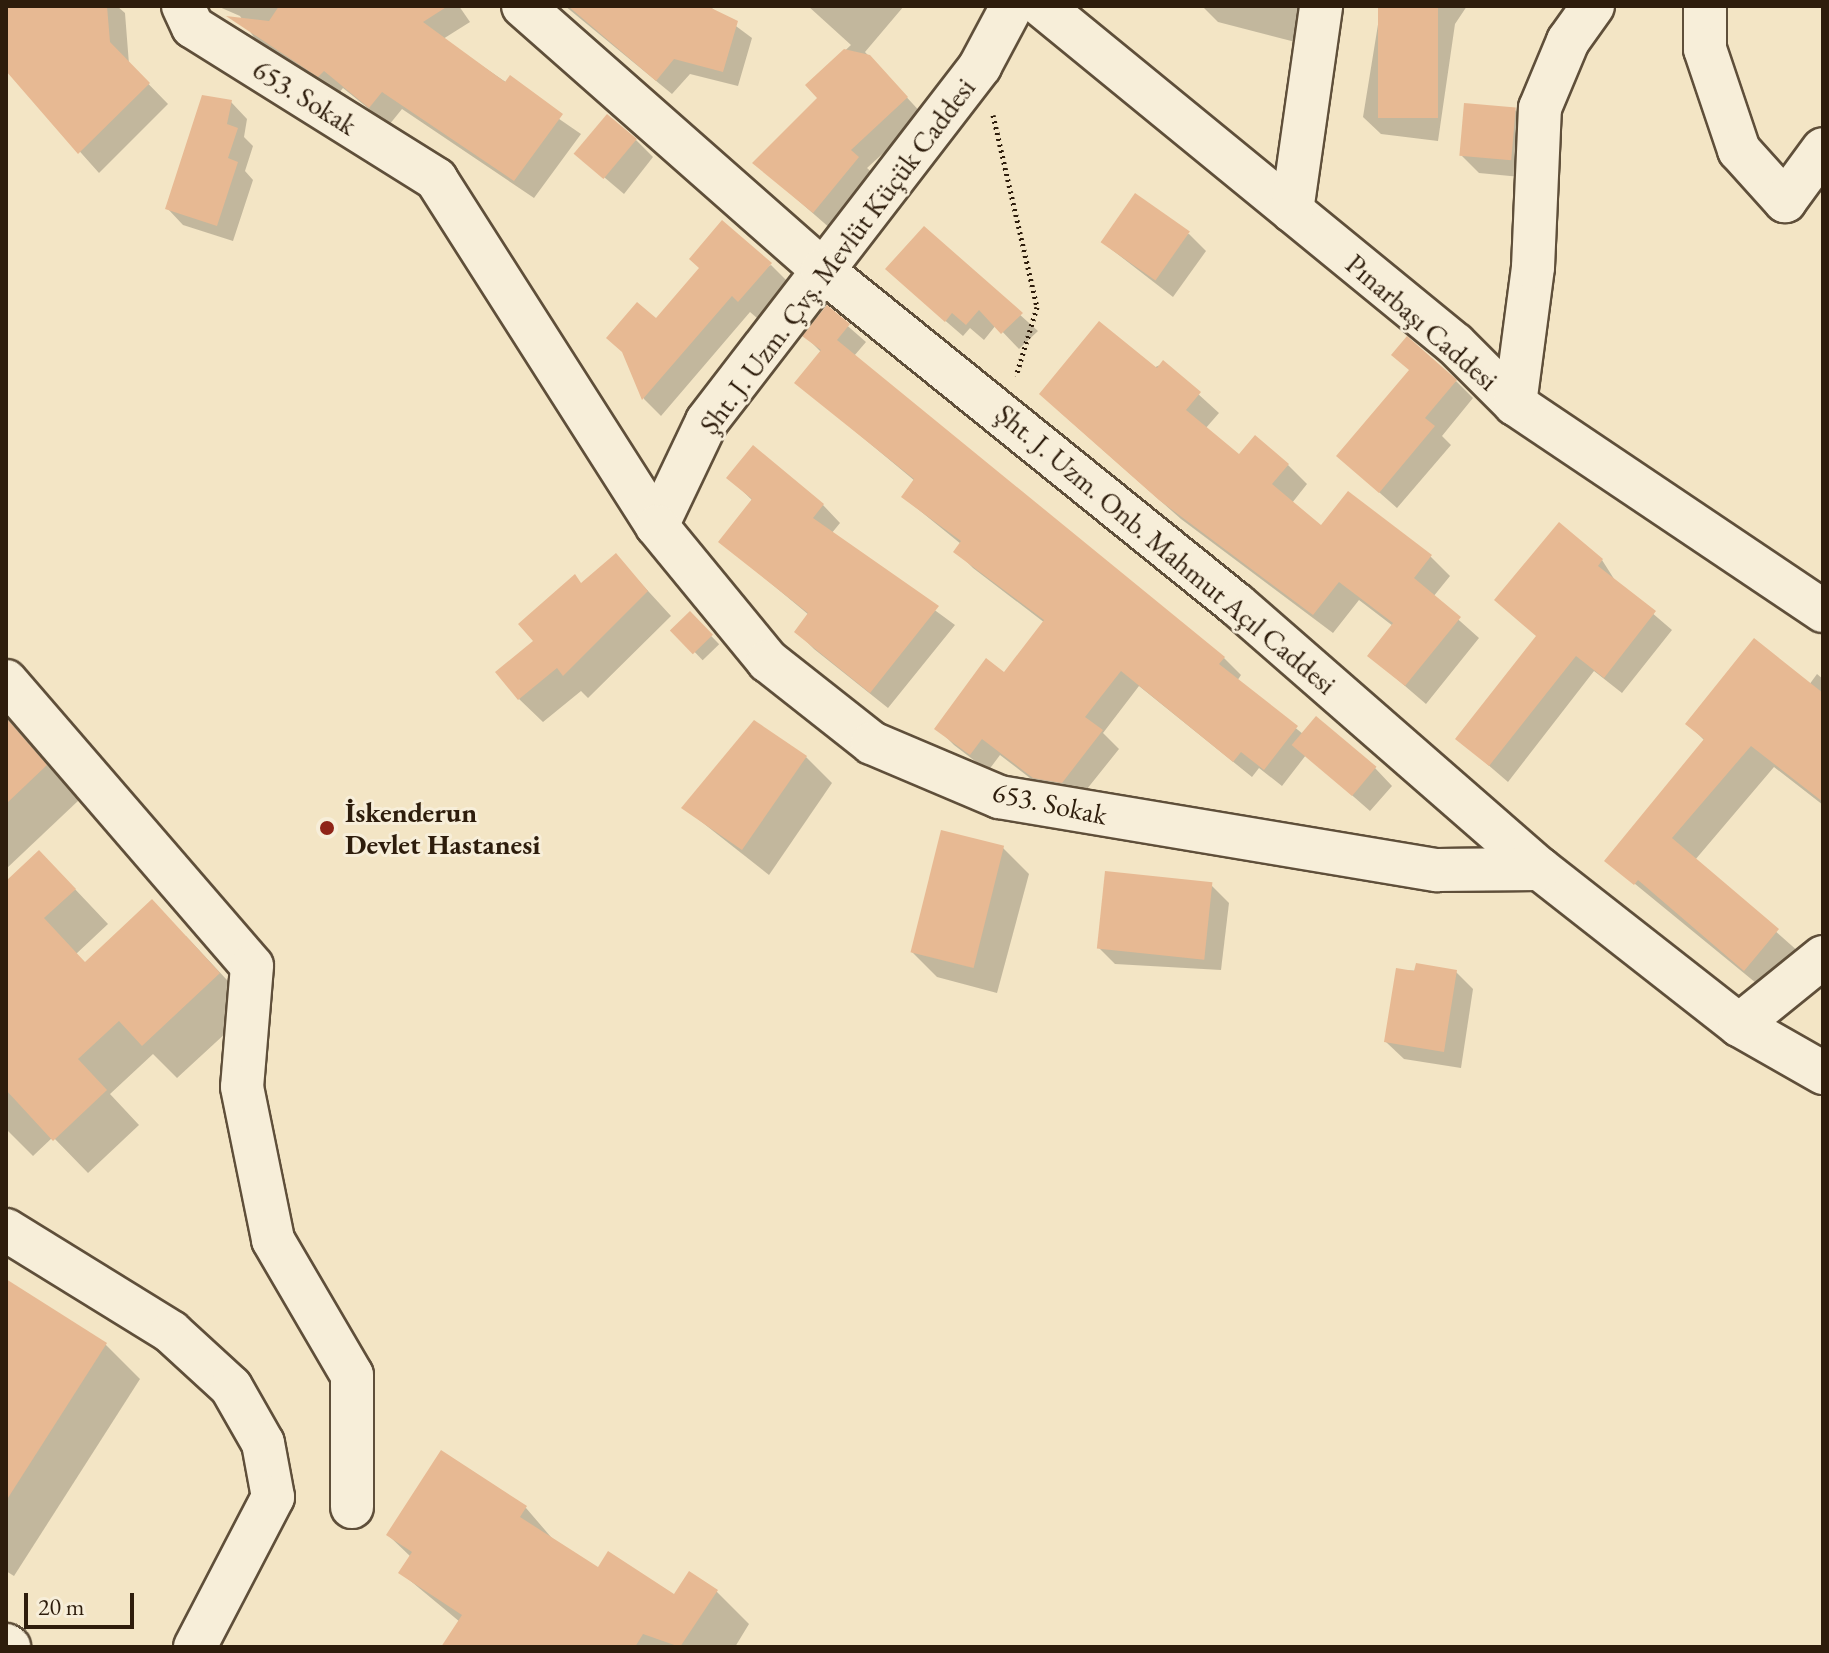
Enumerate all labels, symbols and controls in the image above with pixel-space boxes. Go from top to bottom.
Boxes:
street label: 653. Sokak [247,52,363,142]
street label: Şht. J. Uzm. Çvş. Mevlüt Küçük Caddesi [692,71,982,441]
street label: Pınarbaşı Caddesi [1339,247,1505,397]
street label: Şht. J. Uzm. Onb. Mahmut Açıl Caddesi [989,397,1343,701]
street label: 653. Sokak [990,774,1110,832]
place label: İskenderun Devlet Hastanesi [345,795,541,861]
marker: İskenderun Devlet Hastanesi [316,817,338,839]
scale bar [28,1577,138,1627]
text: 20 m [38,1591,85,1622]

